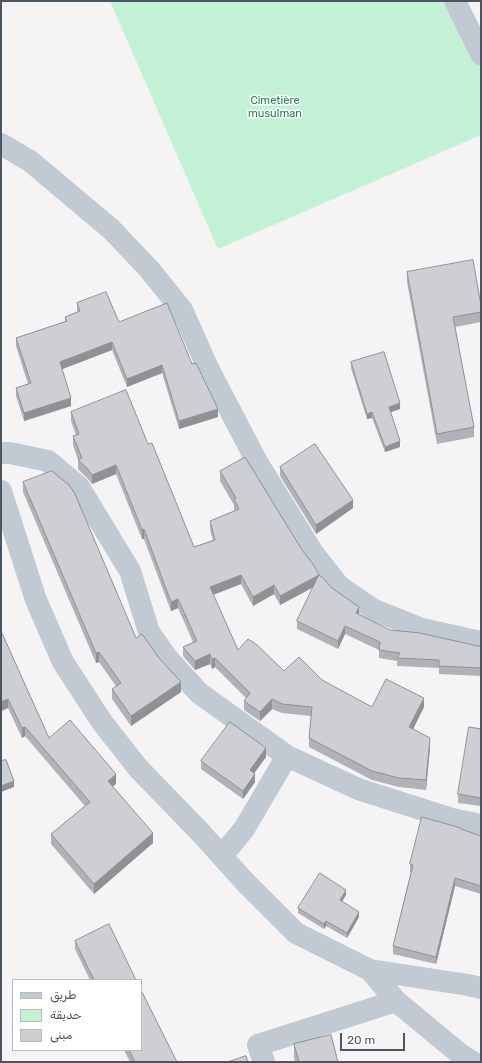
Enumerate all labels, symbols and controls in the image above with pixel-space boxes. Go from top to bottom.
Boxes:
park label: Cimetière musulman [248,94,302,120]
legend [12,979,142,1051]
text: طريق [50,988,76,1002]
text: حديقة [50,1008,82,1022]
scale bar [342,1025,407,1051]
text: مبنى [50,1028,72,1042]
text: 20 m [347,1033,375,1047]

